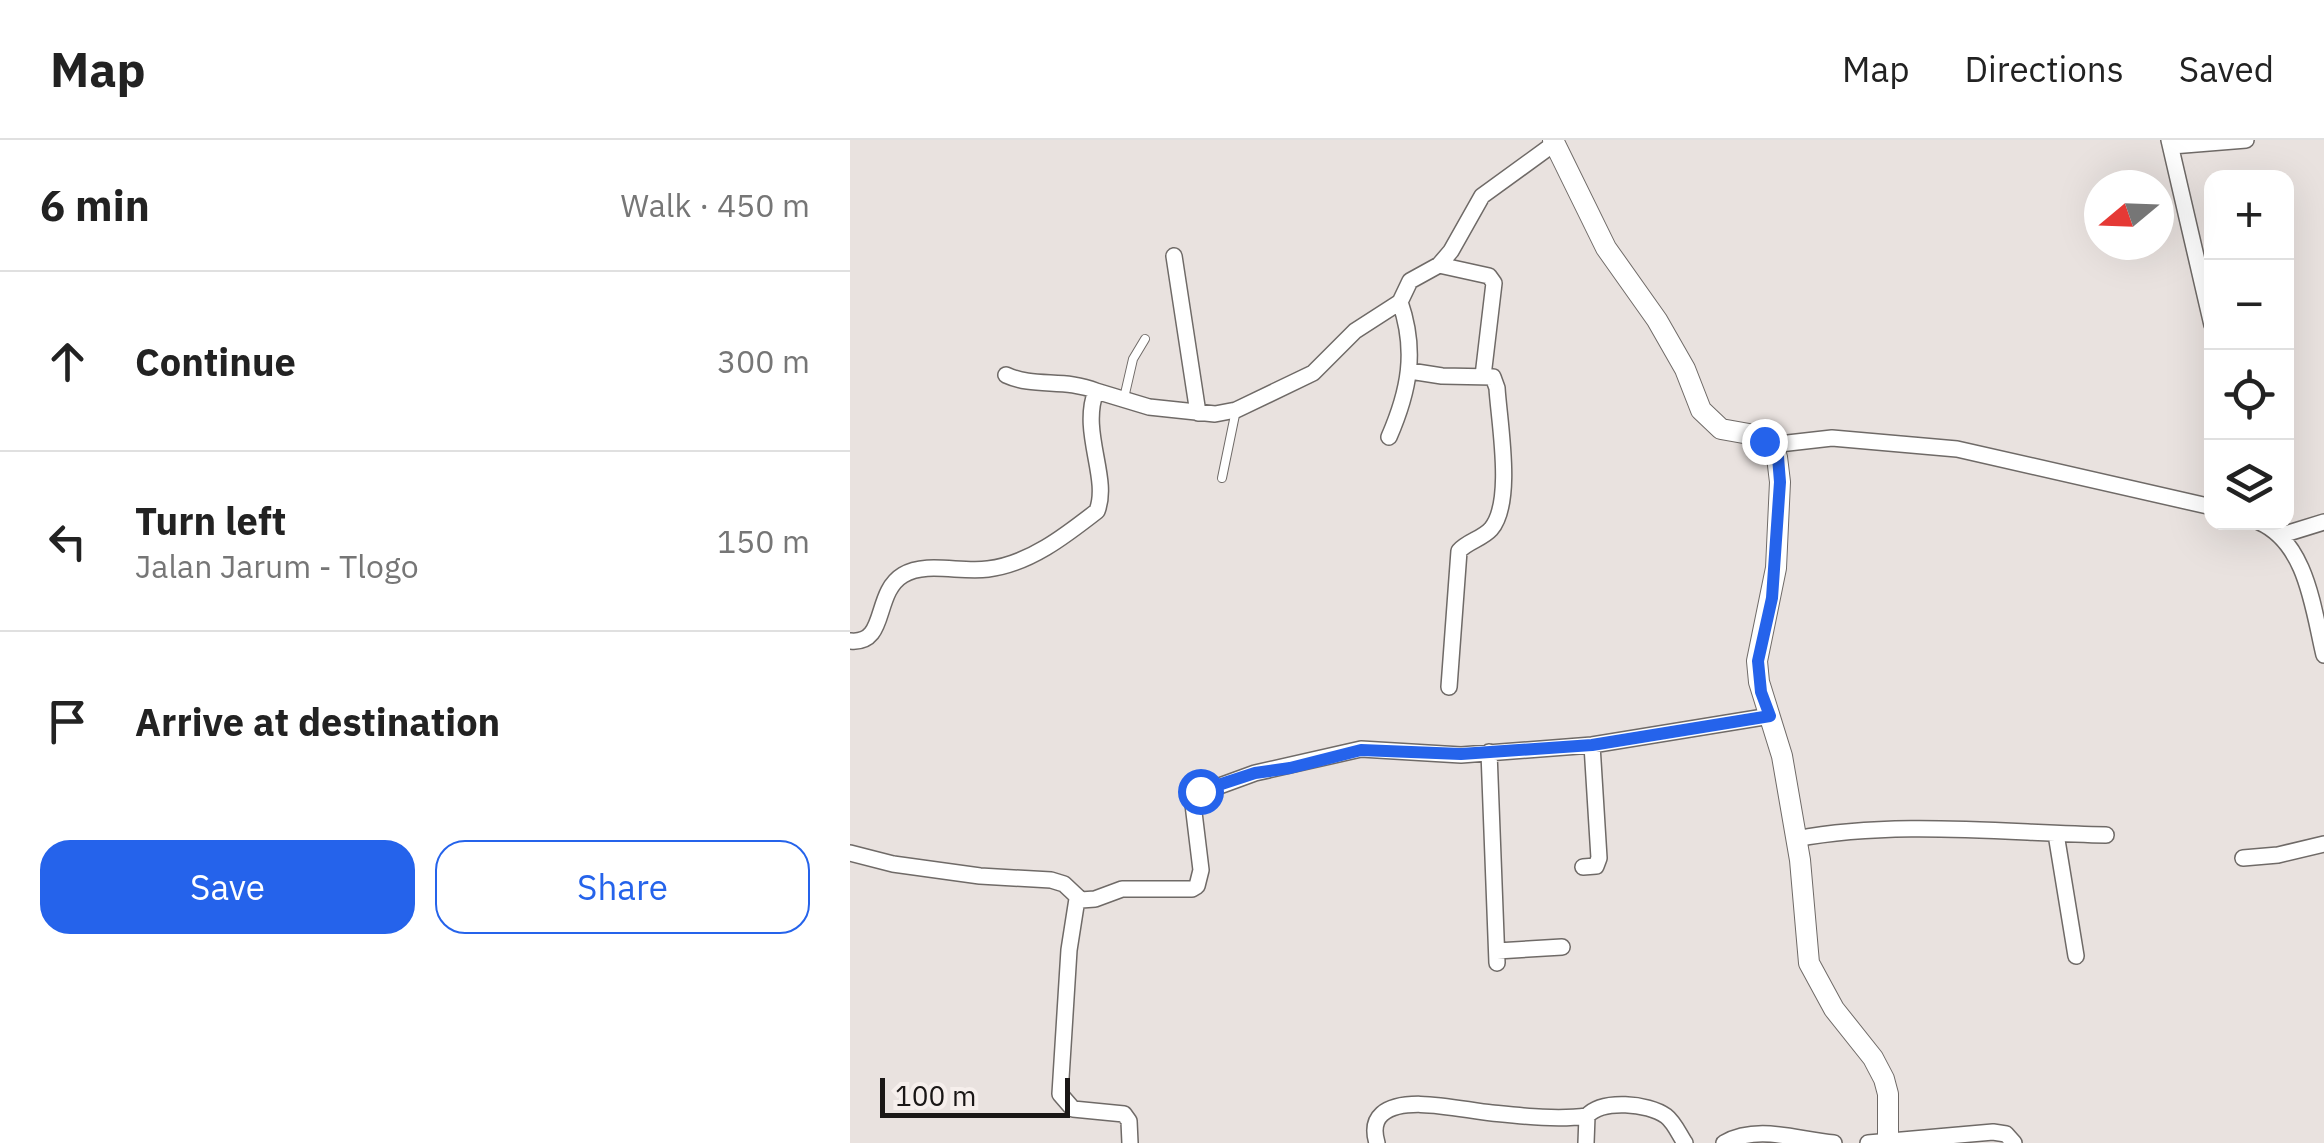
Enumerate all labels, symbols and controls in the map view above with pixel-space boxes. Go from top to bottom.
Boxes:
text: Map [50,38,146,100]
text: Map [1842,46,1910,92]
text: Directions [1965,46,2124,92]
text: Saved [2179,46,2274,92]
north arrow [2084,170,2174,260]
map controls [2204,170,2294,530]
button: + [2204,170,2294,260]
text: 6 min [40,178,150,233]
text: Walk · 450 m [621,184,810,226]
button: − [2204,260,2294,350]
icon: ahead [40,334,95,389]
text: Continue [135,337,296,386]
text: 300 m [717,340,810,382]
button: locate [2204,350,2294,440]
route end [1742,419,1788,465]
button: layers [2204,440,2294,530]
text: Turn left [135,496,286,545]
icon: left [40,514,95,569]
text: 150 m [717,520,810,562]
text: Jalan Jarum - Tlogo [135,545,419,587]
icon: arrive [40,694,95,749]
text: Arrive at destination [135,697,500,746]
route start [1178,769,1224,815]
button: Save [40,840,415,934]
button: Share [435,840,810,934]
scale bar [880,1073,1070,1118]
text: 100 m [895,1077,976,1114]

